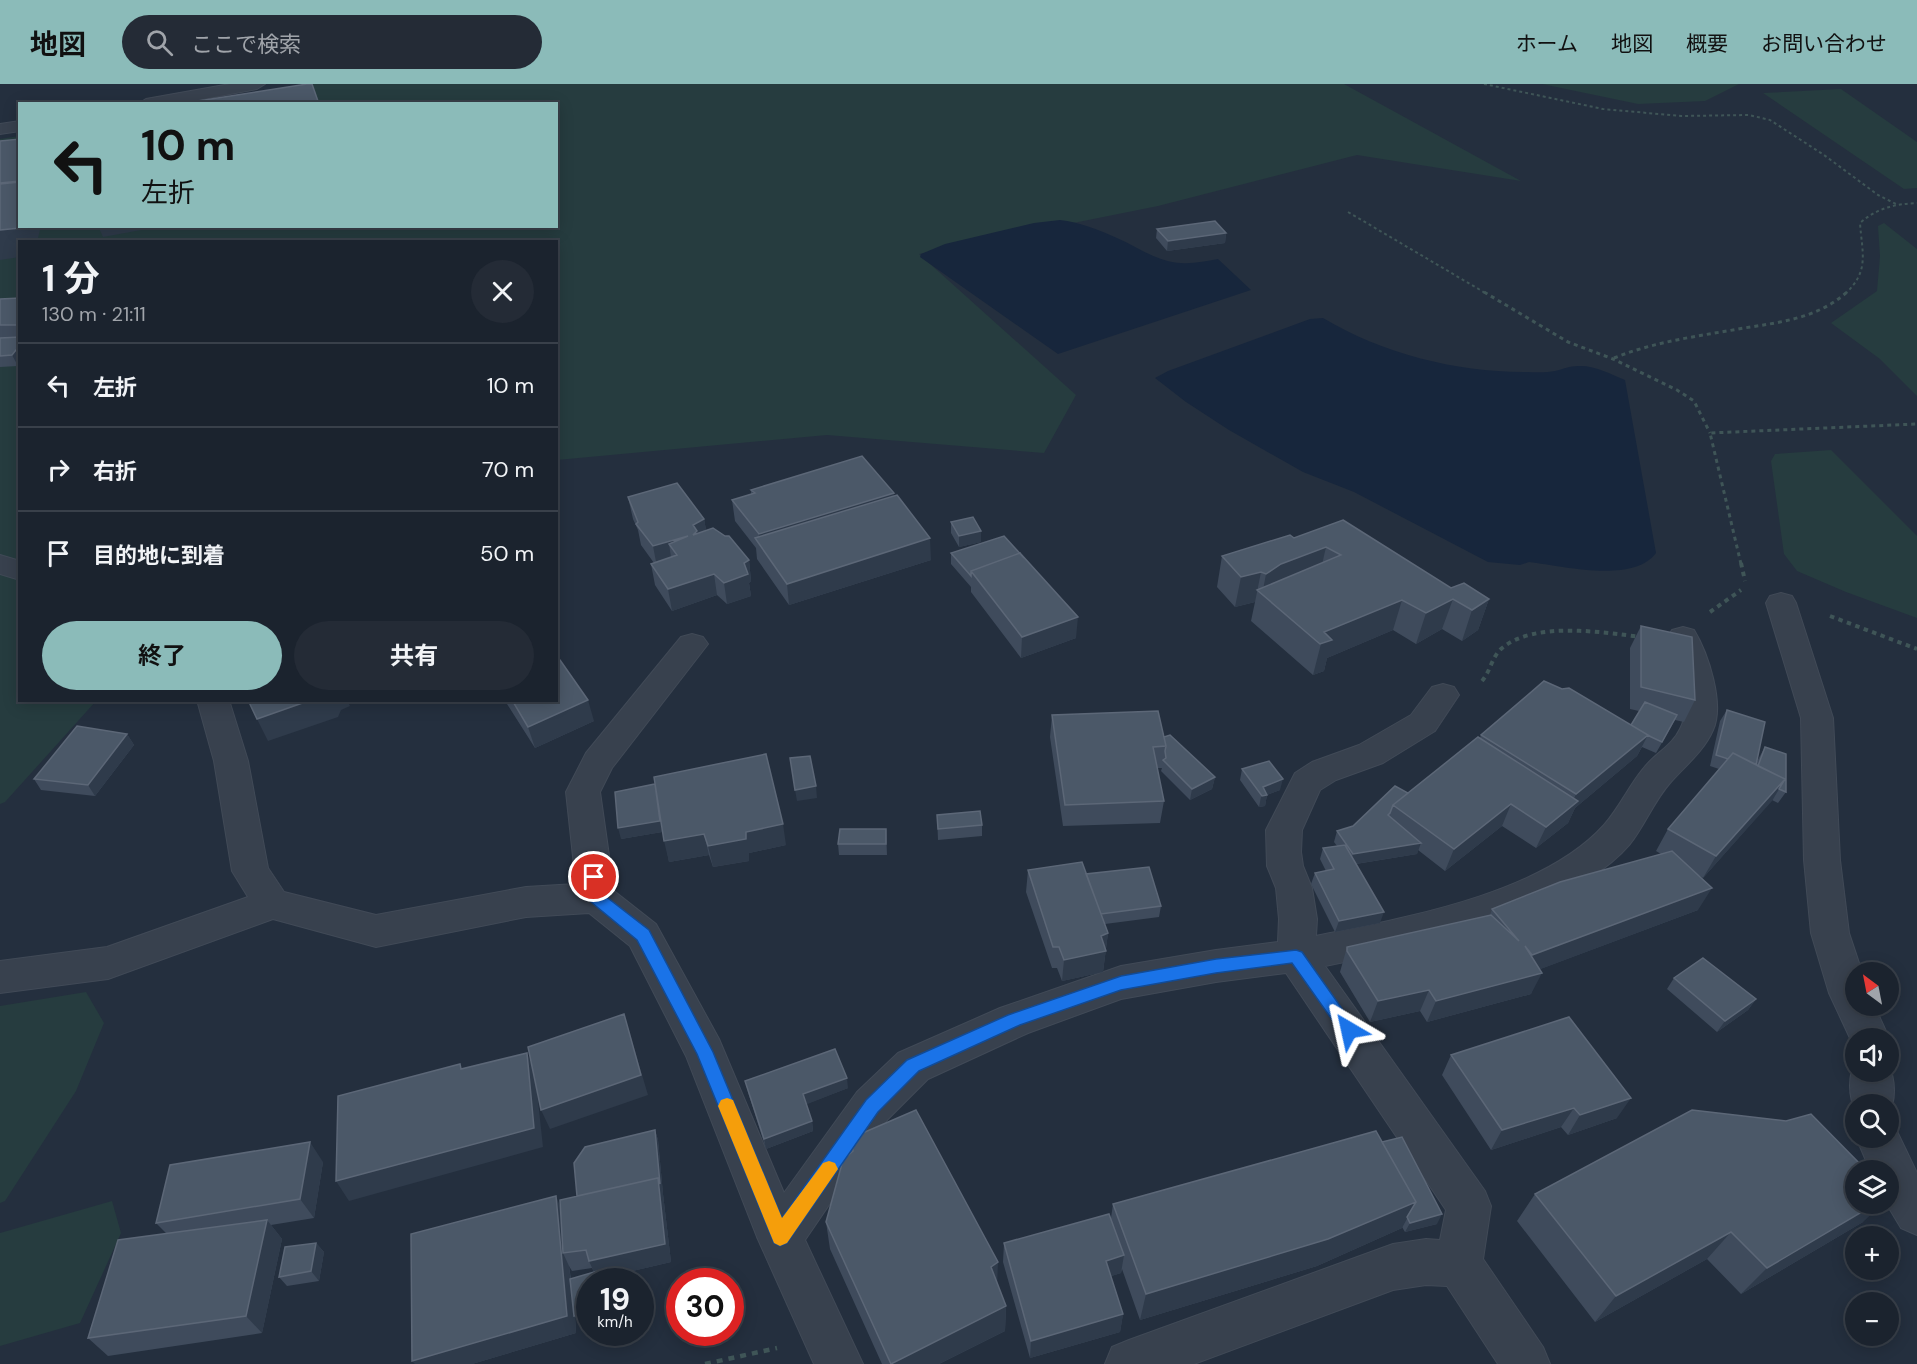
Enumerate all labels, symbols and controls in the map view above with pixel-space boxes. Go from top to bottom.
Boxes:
search box [122,15,542,69]
text: 地図 [30,26,86,63]
icon: search [143,26,176,59]
text: ここで検索 [191,30,301,59]
text: ホーム [1516,30,1578,58]
text: 地図 [1611,30,1653,58]
text: 概要 [1686,30,1728,58]
text: お問い合わせ [1761,30,1887,58]
text: 10 m [141,118,235,173]
icon: left [42,126,120,204]
text: 左折 [141,175,195,210]
text: 1 分 [42,255,100,302]
button: close [471,260,534,323]
text: 130 m · 21:11 [42,301,146,327]
icon: left [42,369,75,402]
text: 10 m [487,371,534,400]
text: 左折 [93,373,137,402]
icon: right [42,453,75,486]
text: 70 m [482,455,534,484]
text: 右折 [93,457,137,486]
icon: arrive [42,537,75,570]
text: 50 m [480,539,534,568]
text: 目的地に到着 [93,541,225,570]
button: 終了 [42,621,282,690]
button: 共有 [294,621,534,690]
pin [568,851,619,902]
icon: arrive [577,860,610,893]
north arrow [1845,962,1899,1016]
map controls [1845,962,1899,1346]
position arrow [1317,998,1381,1062]
button: sound [1845,1028,1899,1082]
button: search [1845,1094,1899,1148]
button: layers [1845,1160,1899,1214]
button: + [1845,1226,1899,1280]
speed limit sign: 30 [666,1268,744,1346]
text: 19 [600,1280,630,1319]
button: − [1845,1292,1899,1346]
text: km/h [597,1312,633,1332]

